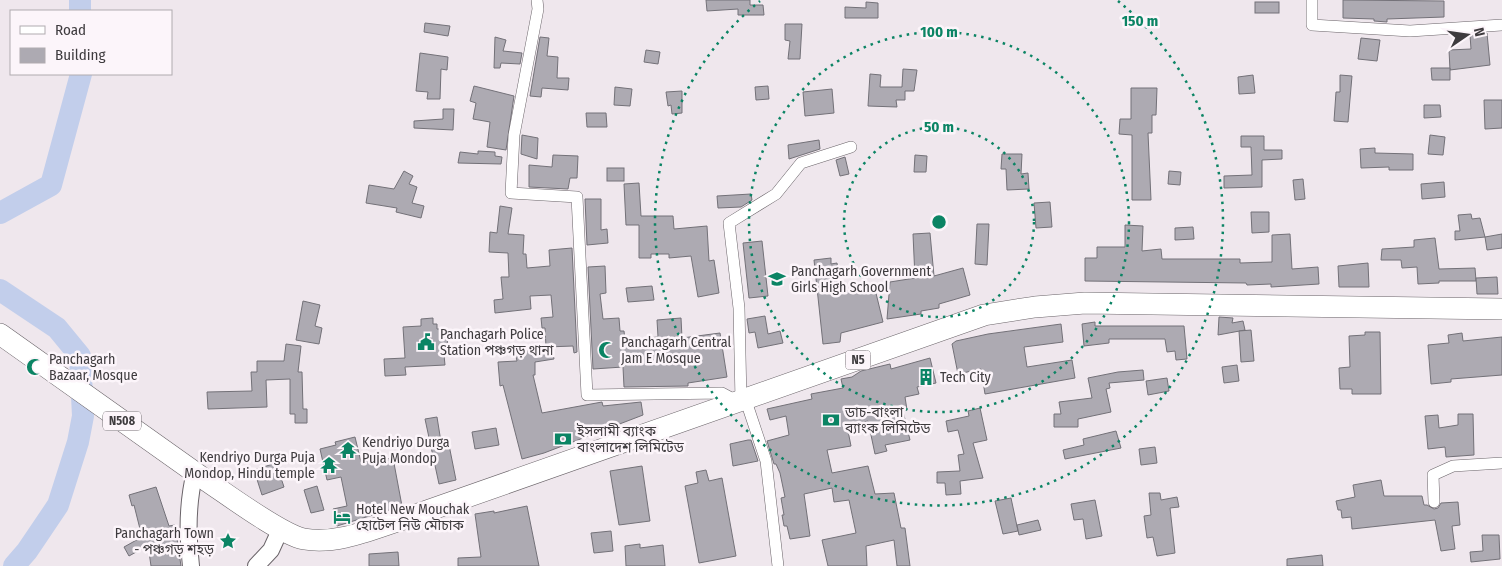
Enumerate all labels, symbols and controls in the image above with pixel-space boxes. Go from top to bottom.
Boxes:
legend [10,10,172,75]
north arrow [1442,10,1492,60]
text: 150 m [1122,12,1158,30]
text: Road [55,21,86,39]
text: 100 m [920,23,958,41]
text: N [1470,26,1488,38]
text: Building [55,46,106,64]
text: 50 m [924,118,954,136]
centre of rings [930,213,948,231]
place label: Panchagarh Government Girls High School [791,263,931,296]
school or university icon: Panchagarh Government Girls High School [767,269,787,289]
place label: Panchagarh Police Station পঞ্চগড় থানা [440,326,554,359]
public building icon: Panchagarh Police Station পঞ্চগড় থানা [416,332,436,352]
place label: Panchagarh Central Jam E Mosque [621,334,732,367]
mosque icon: Panchagarh Central Jam E Mosque [597,340,617,360]
road number: N5 [846,350,870,370]
place label: Panchagarh Bazaar, Mosque [49,351,138,384]
mosque icon: Panchagarh Bazaar, Mosque [25,357,45,377]
building icon: Tech City [916,367,936,387]
place label: Tech City [940,369,991,386]
place label: ডাচ-বাংলা ব্যাংক লিমিটেড [844,404,932,437]
bank icon: ডাচ-বাংলা ব্যাংক লিমিটেড [821,410,841,430]
road number: N508 [103,412,141,431]
place label: ইসলামী ব্যাংক বাংলাদেশ লিমিটেড [576,423,685,456]
bank icon: ইসলামী ব্যাংক বাংলাদেশ লিমিটেড [553,429,573,449]
place label: Kendriyo Durga Puja Mondop [362,434,450,467]
temple icon: Kendriyo Durga Puja Mondop [338,440,358,460]
place label: Kendriyo Durga Puja Mondop, Hindu temple [184,449,315,482]
temple icon: Kendriyo Durga Puja Mondop, Hindu temple [319,455,339,475]
place label: Hotel New Mouchak হোটেল নিউ মৌচাক [356,501,470,534]
hotel icon: Hotel New Mouchak হোটেল নিউ মৌচাক [332,507,352,527]
place label: Panchagarh Town - পঞ্চগড় শহড় [115,525,215,558]
place icon: Panchagarh Town - পঞ্চগড় শহড় [218,531,238,551]

